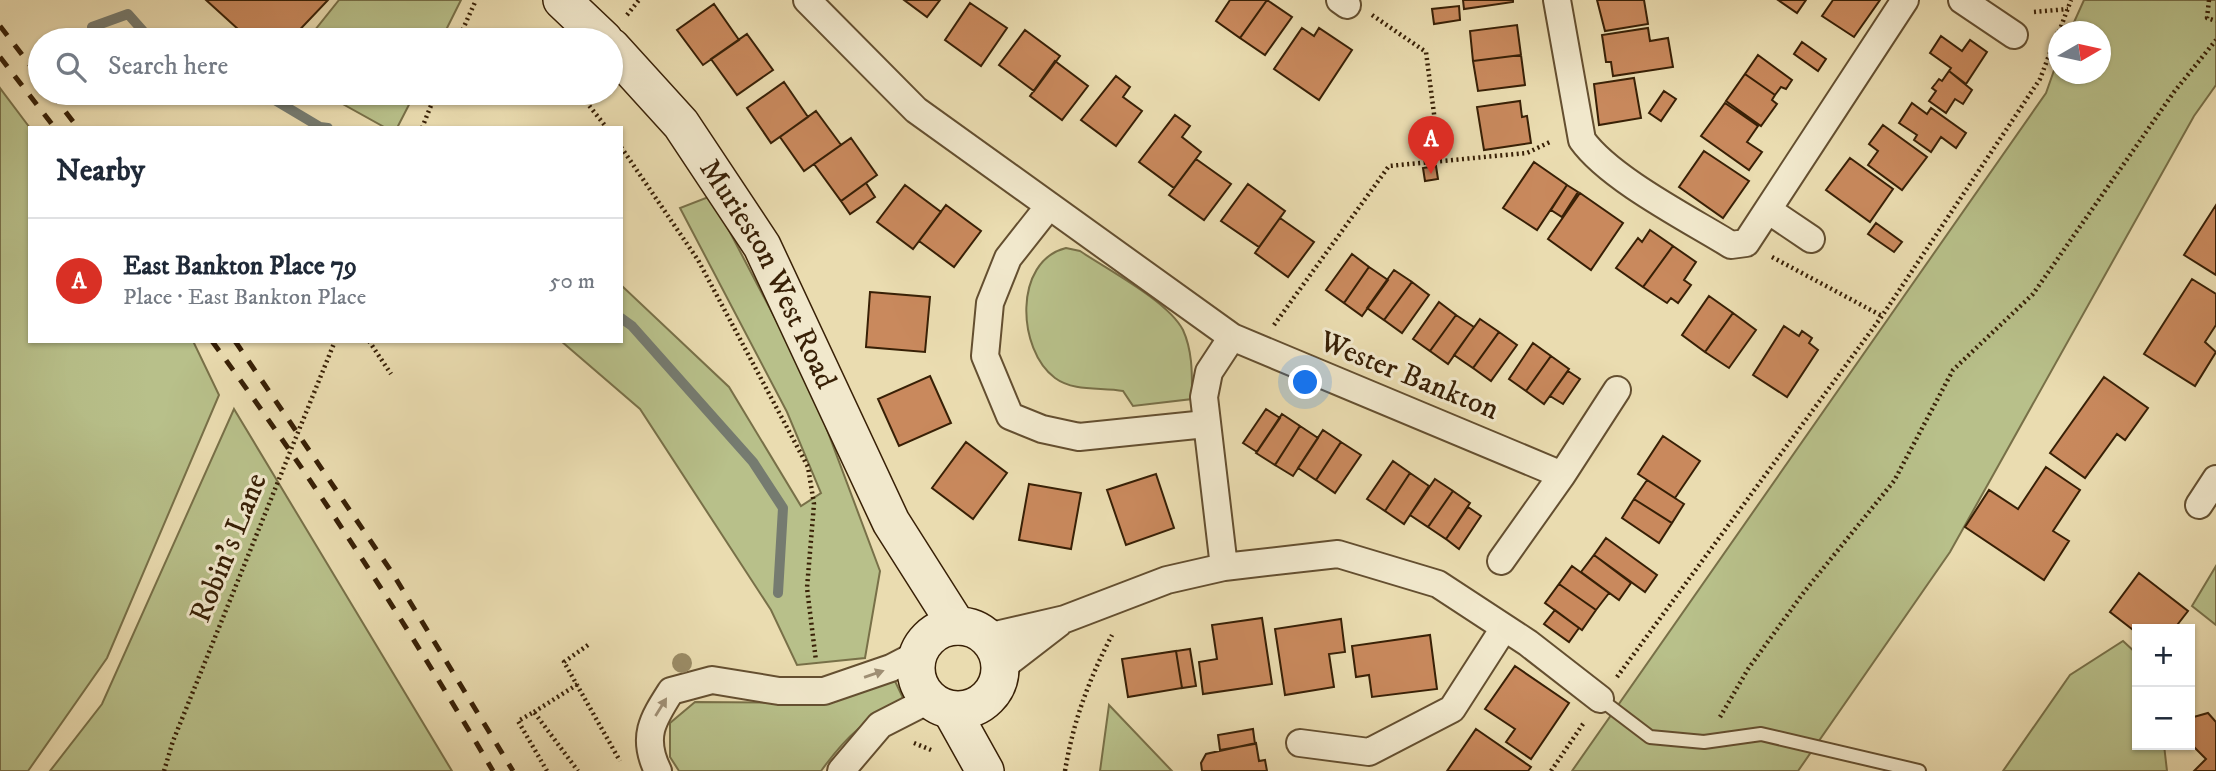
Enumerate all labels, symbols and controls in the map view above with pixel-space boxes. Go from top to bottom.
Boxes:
north arrow [2048,21,2111,84]
search box [28,28,623,105]
icon: search [52,48,90,86]
text: Search here [108,50,228,83]
pin: A [1408,116,1454,174]
street label: Murieston West Road [691,152,845,395]
text: Nearby [56,153,145,190]
text: East Bankton Place 79 [123,250,357,283]
text: A [72,267,86,296]
text: 50 m [549,267,595,296]
text: Place · East Bankton Place [123,283,366,312]
street label: Wester Bankton [1313,323,1504,429]
your location [1288,365,1322,399]
street label: Robin's Lane [182,468,276,628]
map controls [2132,624,2195,750]
button: + [2132,624,2195,687]
one-way arrow [864,668,885,679]
button: − [2132,687,2195,750]
one-way arrow [654,697,667,717]

